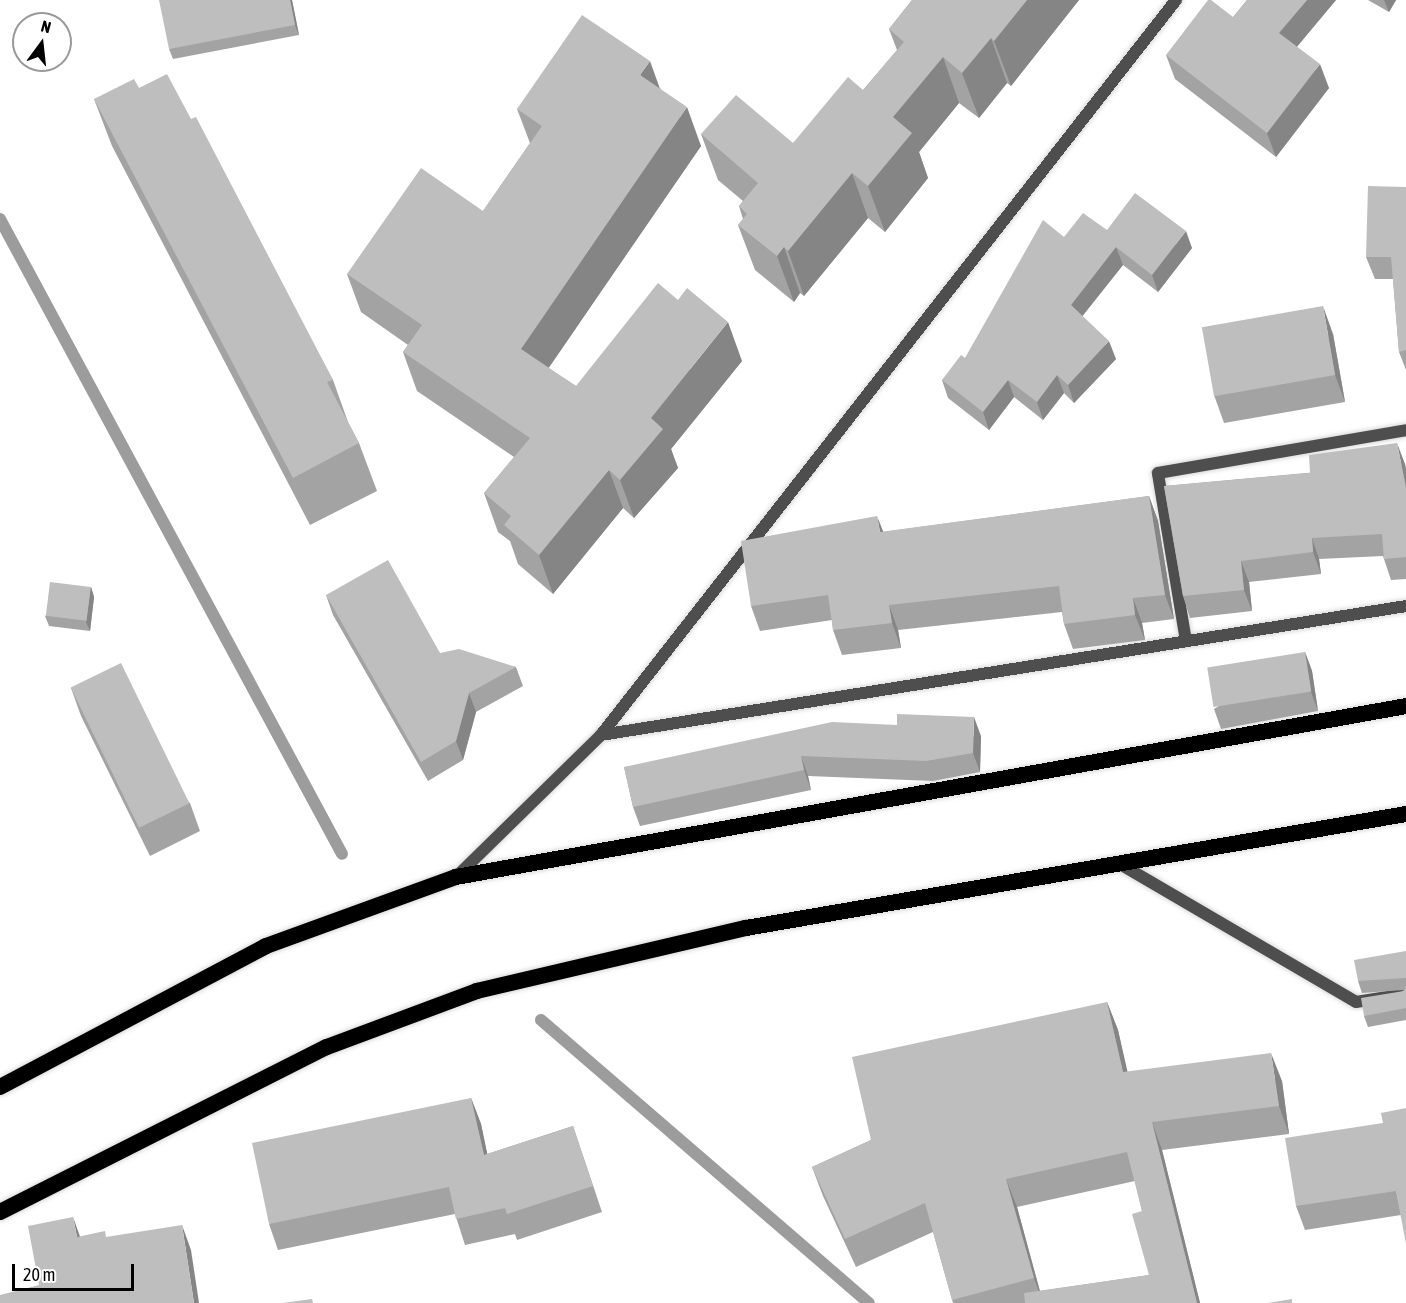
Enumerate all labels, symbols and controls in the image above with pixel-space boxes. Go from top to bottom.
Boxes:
north arrow [12,12,72,72]
text: N [39,17,53,36]
scale bar [15,1252,136,1290]
text: 20 m [23,1264,55,1285]

